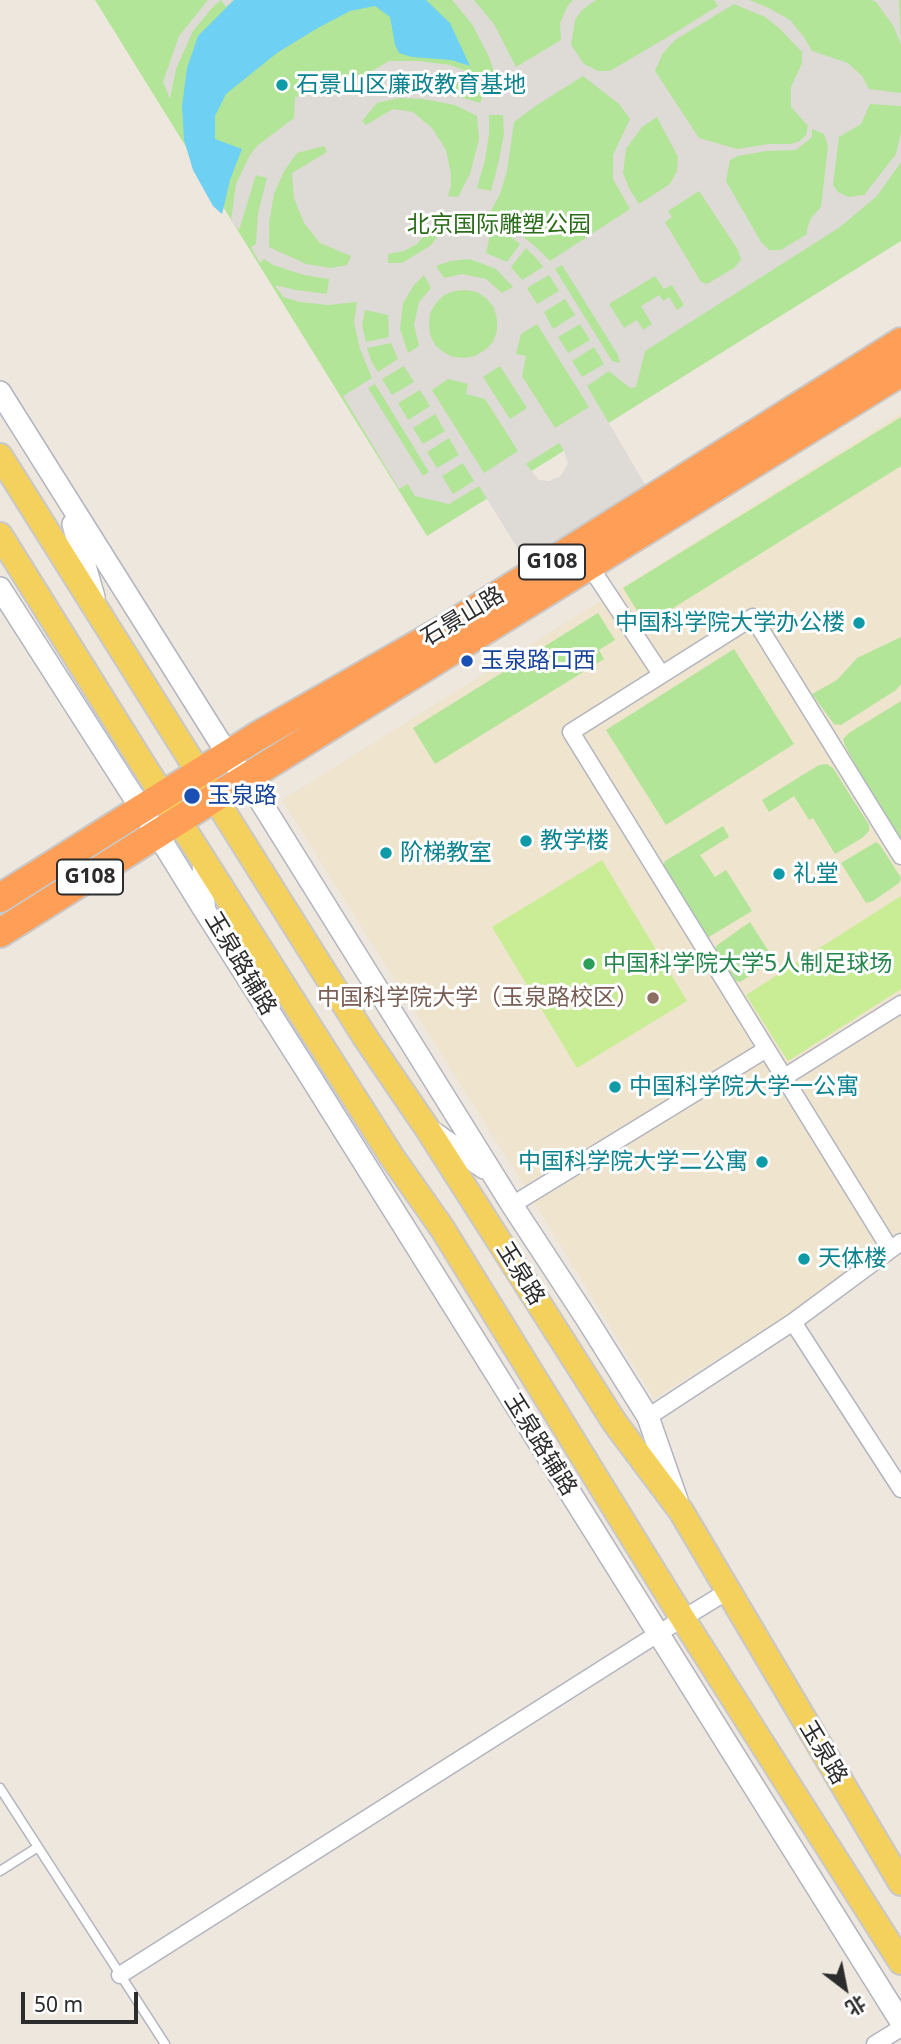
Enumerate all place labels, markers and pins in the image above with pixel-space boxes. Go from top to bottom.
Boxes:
place label: 石景山区廉政教育基地 [296,71,526,99]
marker: 石景山区廉政教育基地 [274,77,290,93]
place label: 中国科学院大学办公楼 [615,609,845,637]
marker: 中国科学院大学办公楼 [851,615,867,631]
place label: 玉泉路口西 [481,647,596,675]
marker: 玉泉路口西 [459,653,475,669]
place label: 玉泉路 [208,782,277,810]
marker: 玉泉路 [182,786,202,806]
place label: 教学楼 [540,827,609,855]
marker: 教学楼 [518,833,534,849]
place label: 阶梯教室 [400,839,492,867]
marker: 阶梯教室 [378,845,394,861]
place label: 礼堂 [793,860,839,888]
marker: 礼堂 [771,866,787,882]
place label: 中国科学院大学5人制足球场 [603,950,892,978]
marker: 中国科学院大学5人制足球场 [581,956,597,972]
place label: 中国科学院大学（玉泉路校区） [317,984,639,1012]
marker: 中国科学院大学（玉泉路校区） [645,990,661,1006]
place label: 中国科学院大学一公寓 [629,1073,859,1101]
marker: 中国科学院大学一公寓 [607,1079,623,1095]
place label: 中国科学院大学二公寓 [518,1148,748,1176]
marker: 中国科学院大学二公寓 [754,1154,770,1170]
place label: 天体楼 [818,1245,887,1273]
marker: 天体楼 [796,1251,812,1267]

